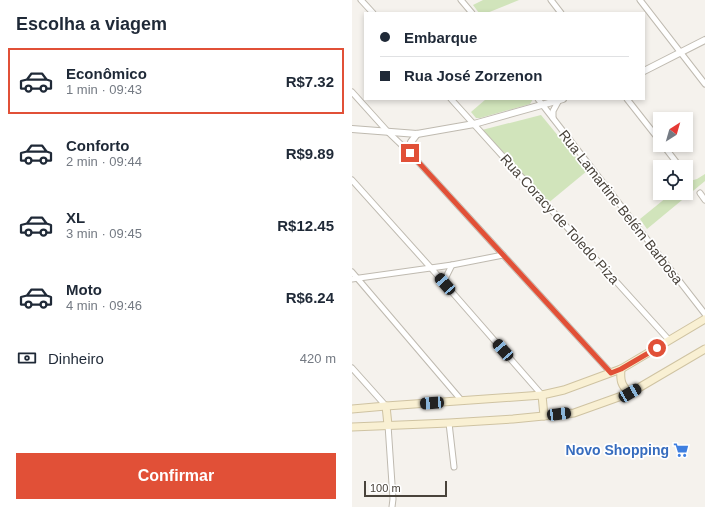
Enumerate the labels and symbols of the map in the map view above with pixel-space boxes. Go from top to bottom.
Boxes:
north arrow [653,112,693,152]
street label: Rua Lamartine Belém Barbosa [556,127,686,288]
route end [401,144,419,162]
street label: Rua Coracy de Toledo Piza [497,151,623,287]
car [433,271,457,297]
car [491,337,515,363]
route start [648,339,666,357]
car [617,382,643,404]
car [420,396,444,410]
car [546,407,572,421]
supermarket icon: Novo Shopping [672,441,690,459]
place label: Novo Shopping [566,442,669,458]
scale bar [364,479,447,498]

